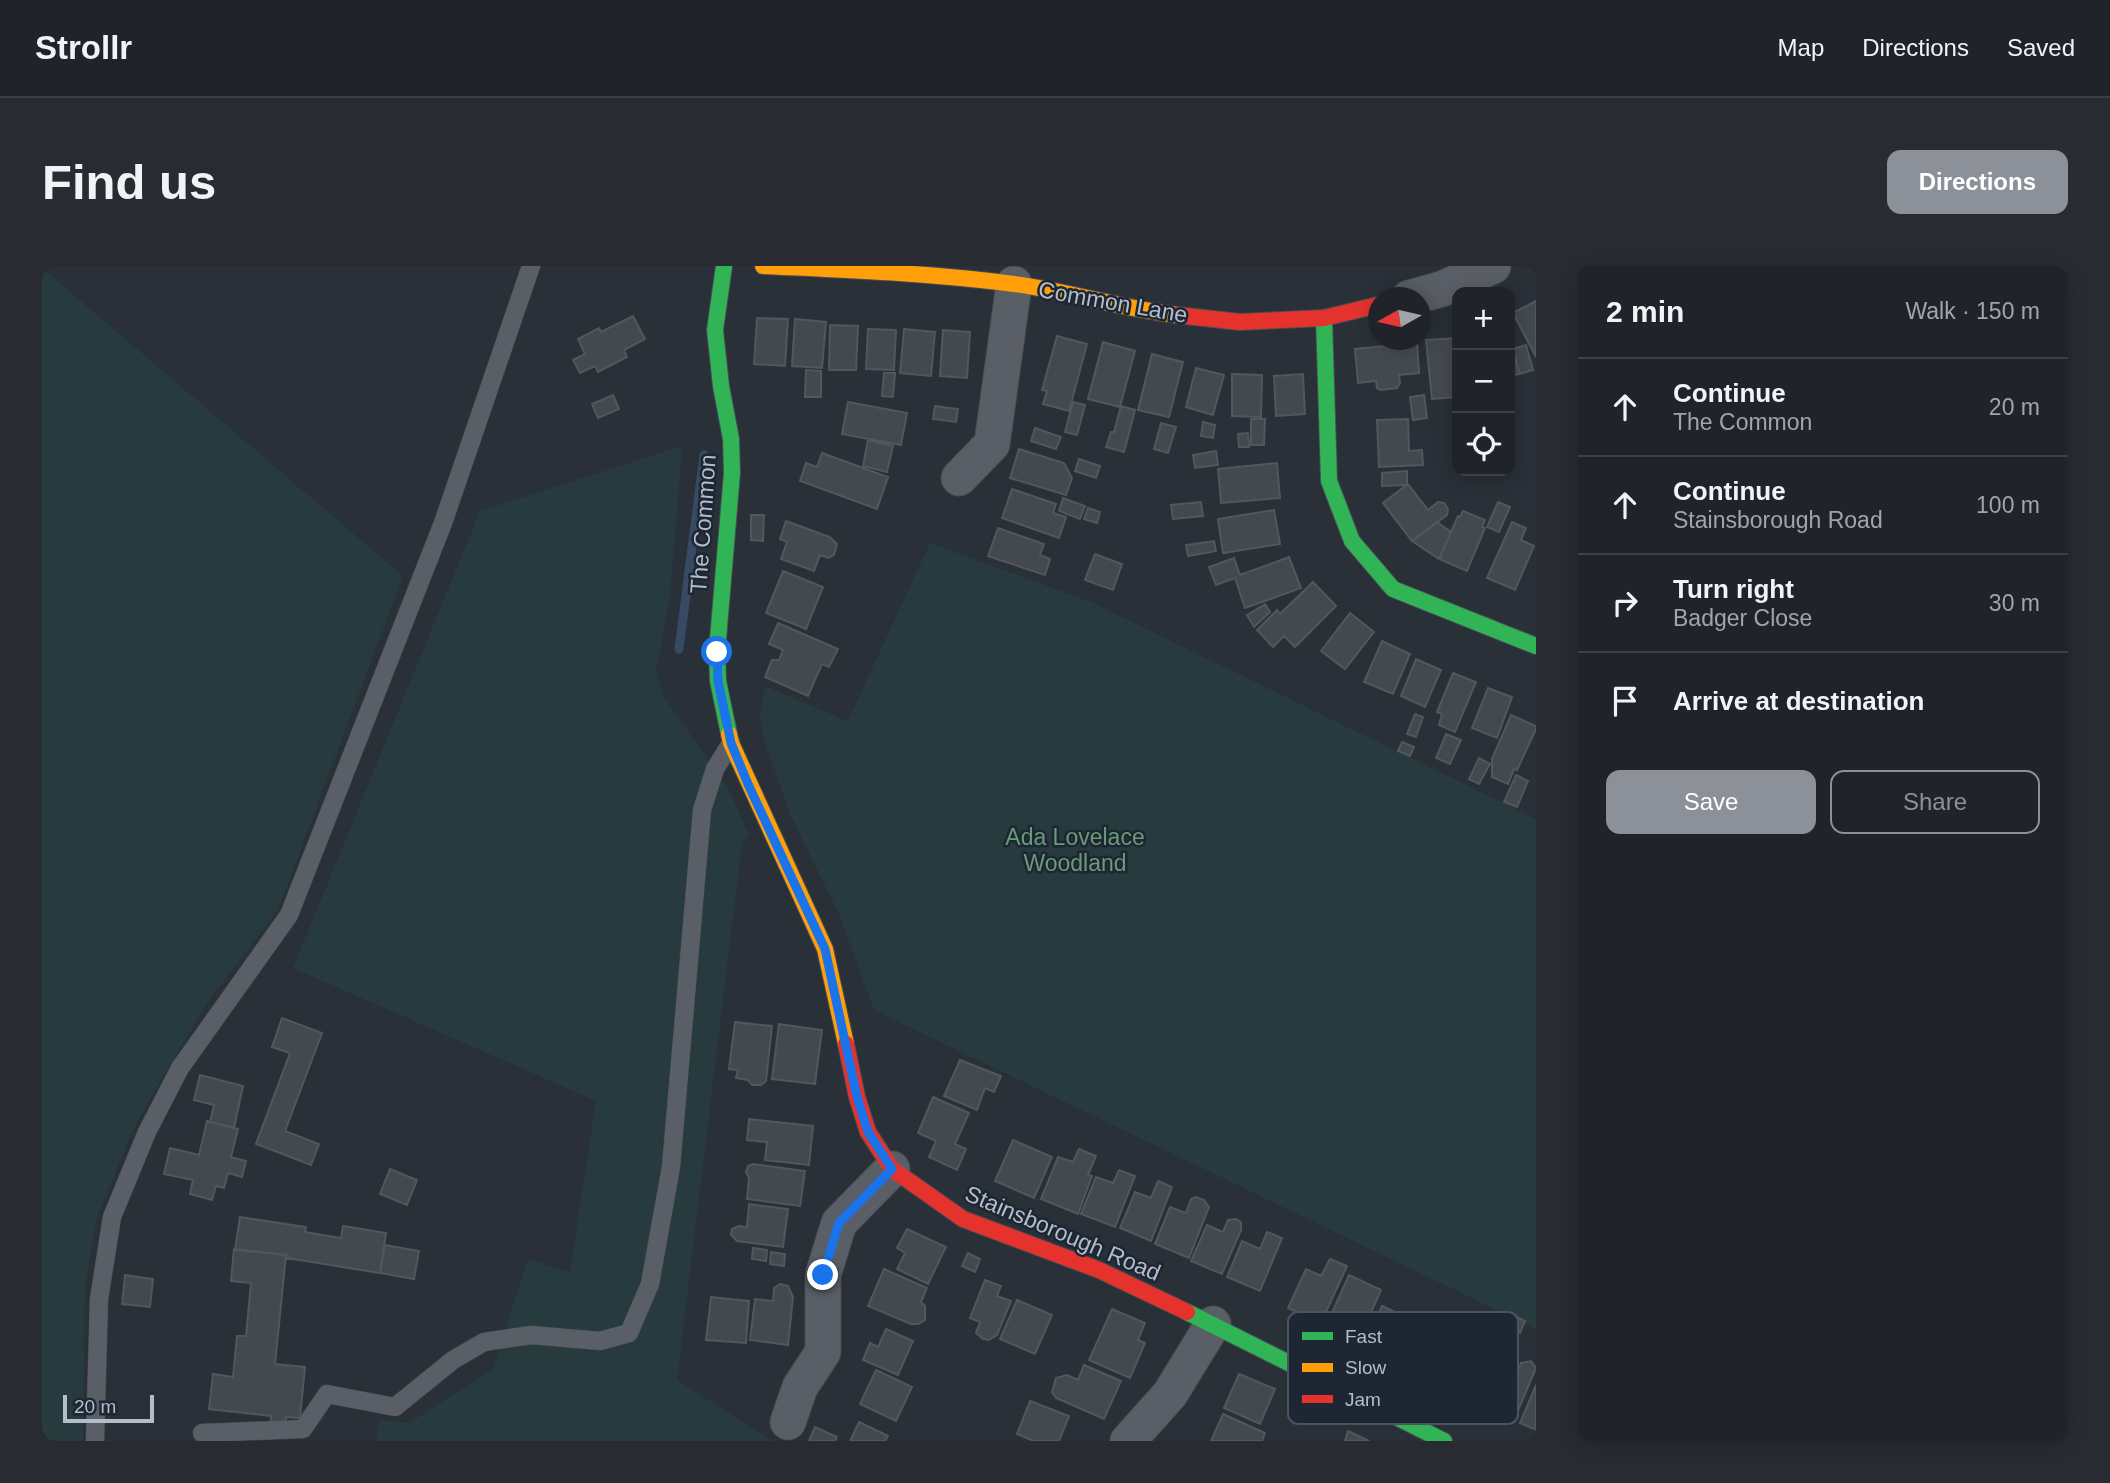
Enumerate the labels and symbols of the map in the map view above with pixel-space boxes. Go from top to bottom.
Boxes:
street label: Common Lane [1036,276,1190,328]
north arrow [1368,287,1431,350]
street label: The Common [685,454,721,594]
route start [701,636,732,667]
park label: Ada Lovelace Woodland [1005,824,1145,876]
street label: Stainsborough Road [961,1180,1165,1286]
route end [807,1259,838,1290]
legend [1288,1312,1518,1424]
text: Fast [1345,1326,1383,1347]
text: Slow [1345,1357,1386,1378]
text: Jam [1345,1389,1381,1410]
scale bar [63,1392,154,1424]

